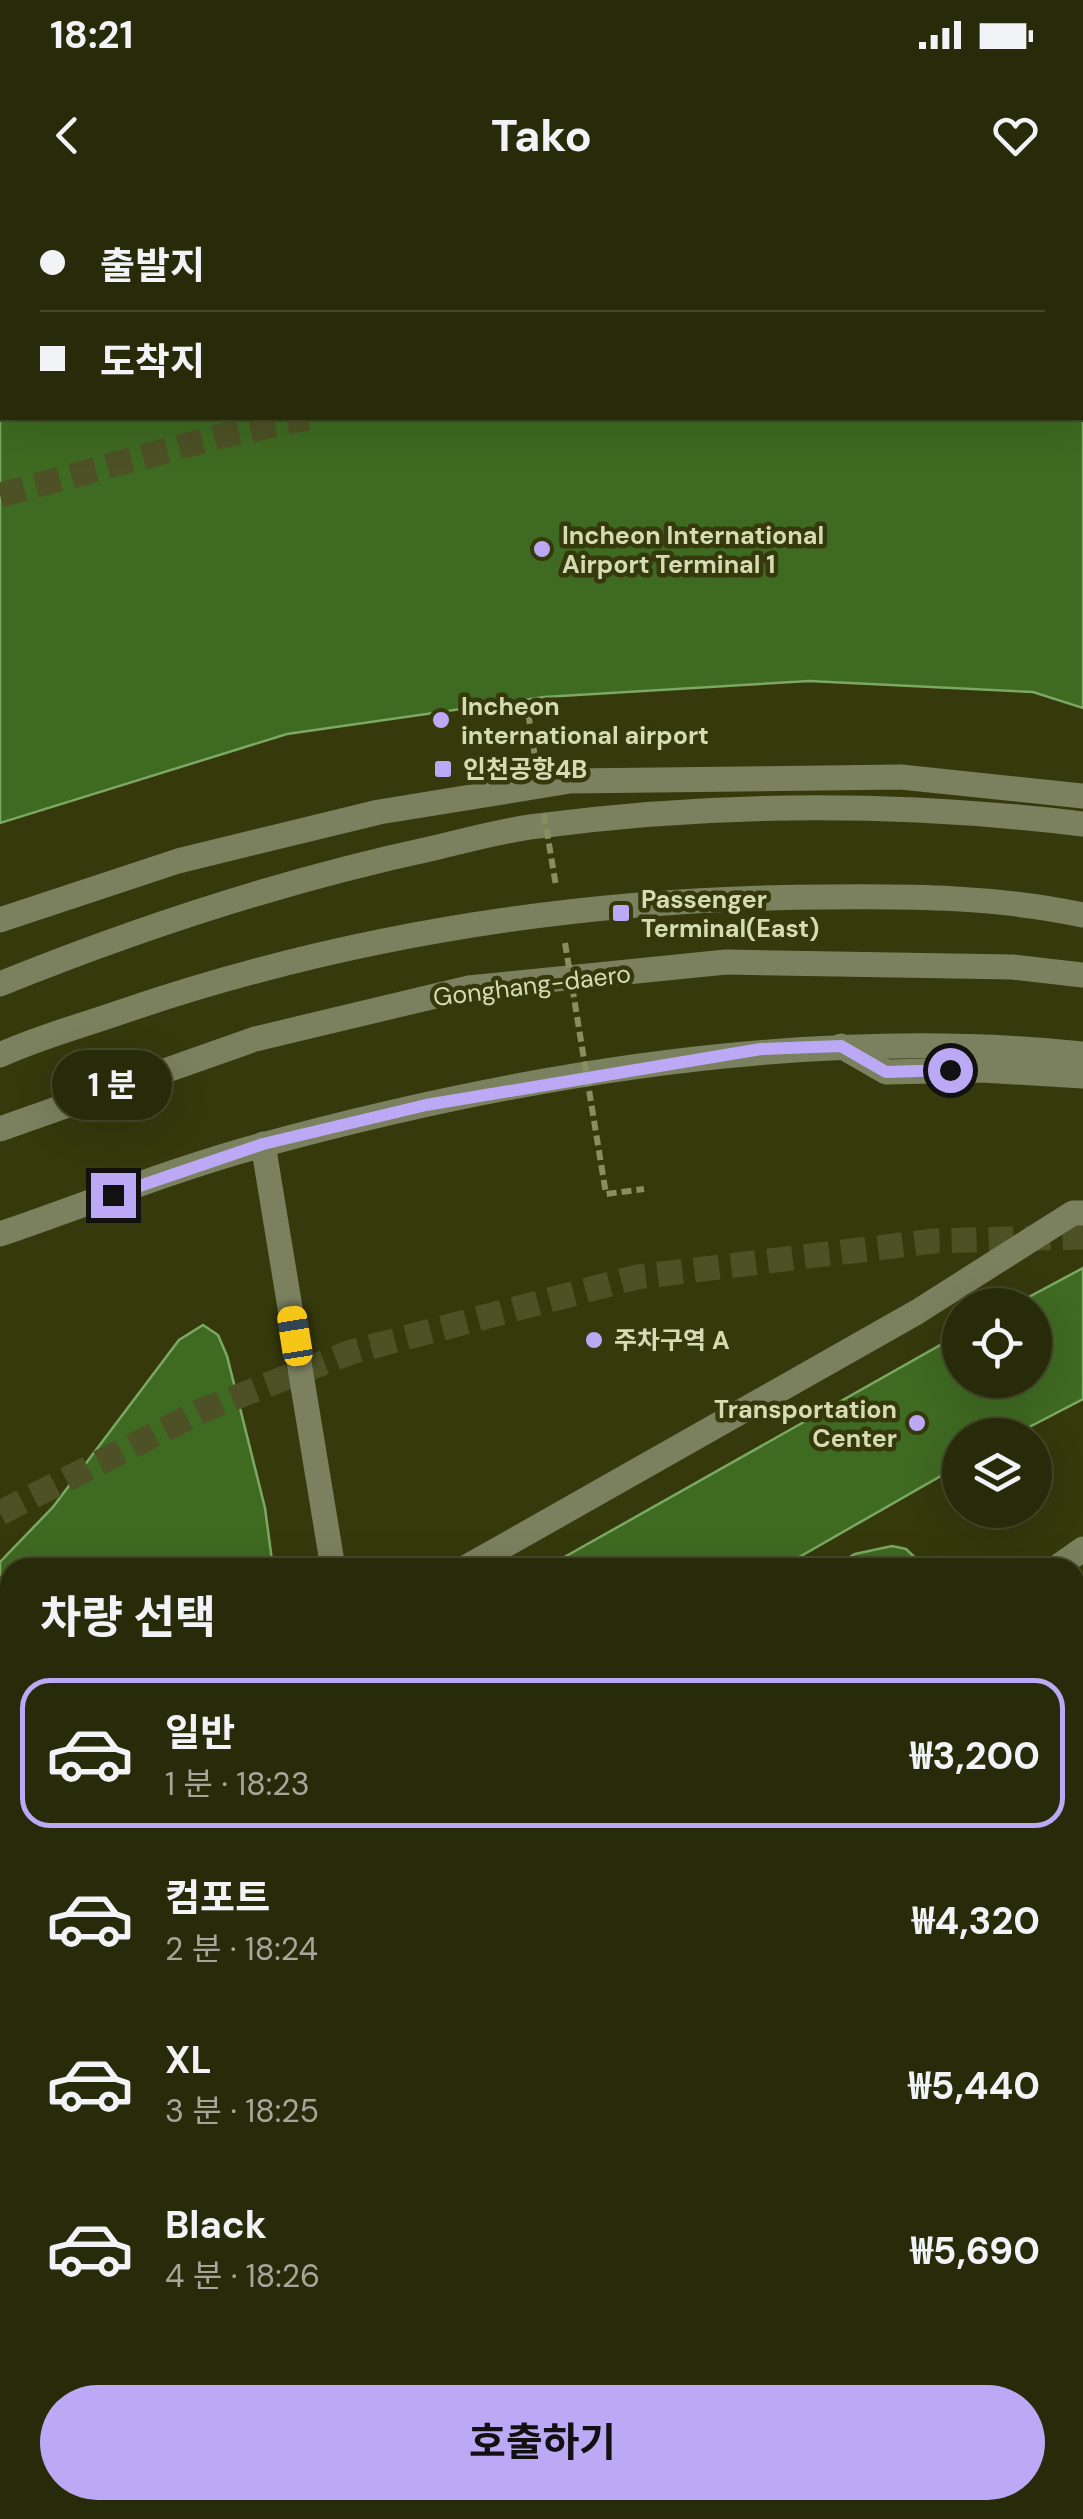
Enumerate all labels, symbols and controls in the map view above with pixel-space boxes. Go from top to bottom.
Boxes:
text: 18:21 [50,10,133,60]
text: Tako [491,106,592,165]
icon: back [40,108,95,163]
icon: heart [988,108,1043,163]
text: 출발지 [100,241,205,291]
text: 도착지 [100,337,205,387]
place label: Incheon International Airport Terminal 1 [562,519,824,581]
marker: Incheon International Airport Terminal 1 [531,538,553,560]
place label: Incheon international airport [461,690,709,752]
marker: Incheon international airport [430,709,452,731]
place label: 인천공항4B [463,753,587,786]
marker: 인천공항4B [432,758,454,780]
place label: Passenger Terminal(East) [641,883,819,945]
marker: Passenger Terminal(East) [610,902,632,924]
street label: Gonghang-daero [431,957,633,1014]
route start [928,1048,973,1093]
callout: 1 분 [53,1050,173,1120]
text: 1 분 [88,1064,136,1106]
route end [91,1173,136,1218]
map controls [942,1288,1052,1528]
button: locate [942,1288,1052,1398]
car [275,1304,315,1368]
place label: 주차구역 A [614,1324,730,1357]
marker: 주차구역 A [583,1329,605,1351]
place label: Transportation Center [714,1393,897,1455]
marker: Transportation Center [906,1412,928,1434]
button: layers [942,1418,1052,1528]
text: 차량 선택 [40,1588,216,1647]
icon: car [45,1708,135,1798]
text: 일반 [165,1708,235,1758]
text: ₩3,200 [910,1731,1040,1781]
text: 1 분 · 18:23 [165,1763,310,1805]
icon: car [45,1873,135,1963]
text: 컴포트 [165,1873,270,1923]
text: ₩4,320 [912,1896,1040,1946]
text: 2 분 · 18:24 [165,1928,318,1970]
text: XL [165,2035,212,2085]
icon: car [45,2038,135,2128]
text: ₩5,440 [908,2061,1040,2111]
text: 3 분 · 18:25 [165,2090,319,2132]
text: Black [165,2200,267,2250]
icon: car [45,2203,135,2293]
text: ₩5,690 [910,2226,1040,2276]
text: 4 분 · 18:26 [165,2255,320,2297]
button: 호출하기 [40,2385,1045,2500]

